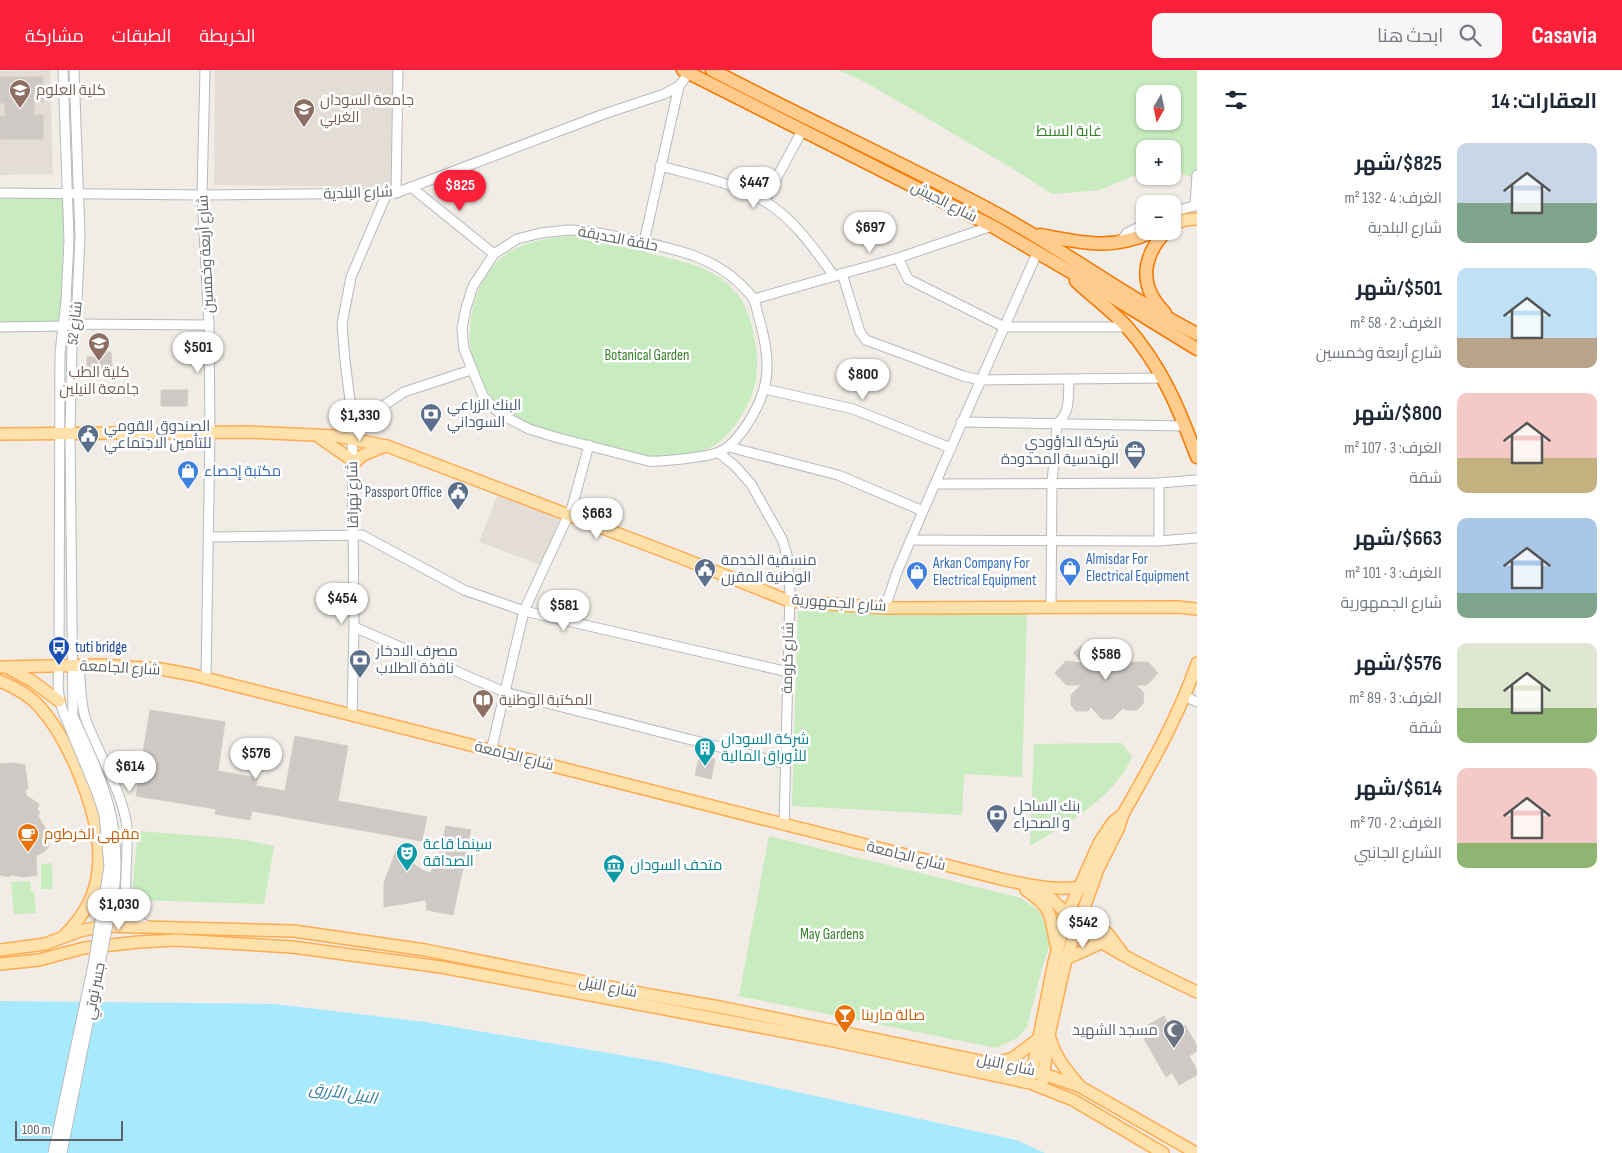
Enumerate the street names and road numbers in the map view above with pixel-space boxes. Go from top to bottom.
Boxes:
street label: شارع الجيش [907,177,980,228]
street label: شارع البلدية [323,182,393,205]
street label: شارع أربعة وخمسين [192,194,220,314]
street label: حلقة الحديقة [576,222,660,256]
street label: شارع 52 [63,300,88,346]
street label: شارع تهراقا [343,461,364,529]
street label: شارع الجمهورية [791,590,887,617]
street label: شارع كرومة [778,622,799,694]
street label: شارع الجامعة [79,656,161,681]
street label: شارع الجامعة [472,737,556,776]
street label: شارع الجامعة [864,837,948,876]
street label: جسر توتي [80,961,112,1022]
street label: شارع النيل [577,972,639,1003]
street label: شارع النيل [975,1050,1037,1081]

